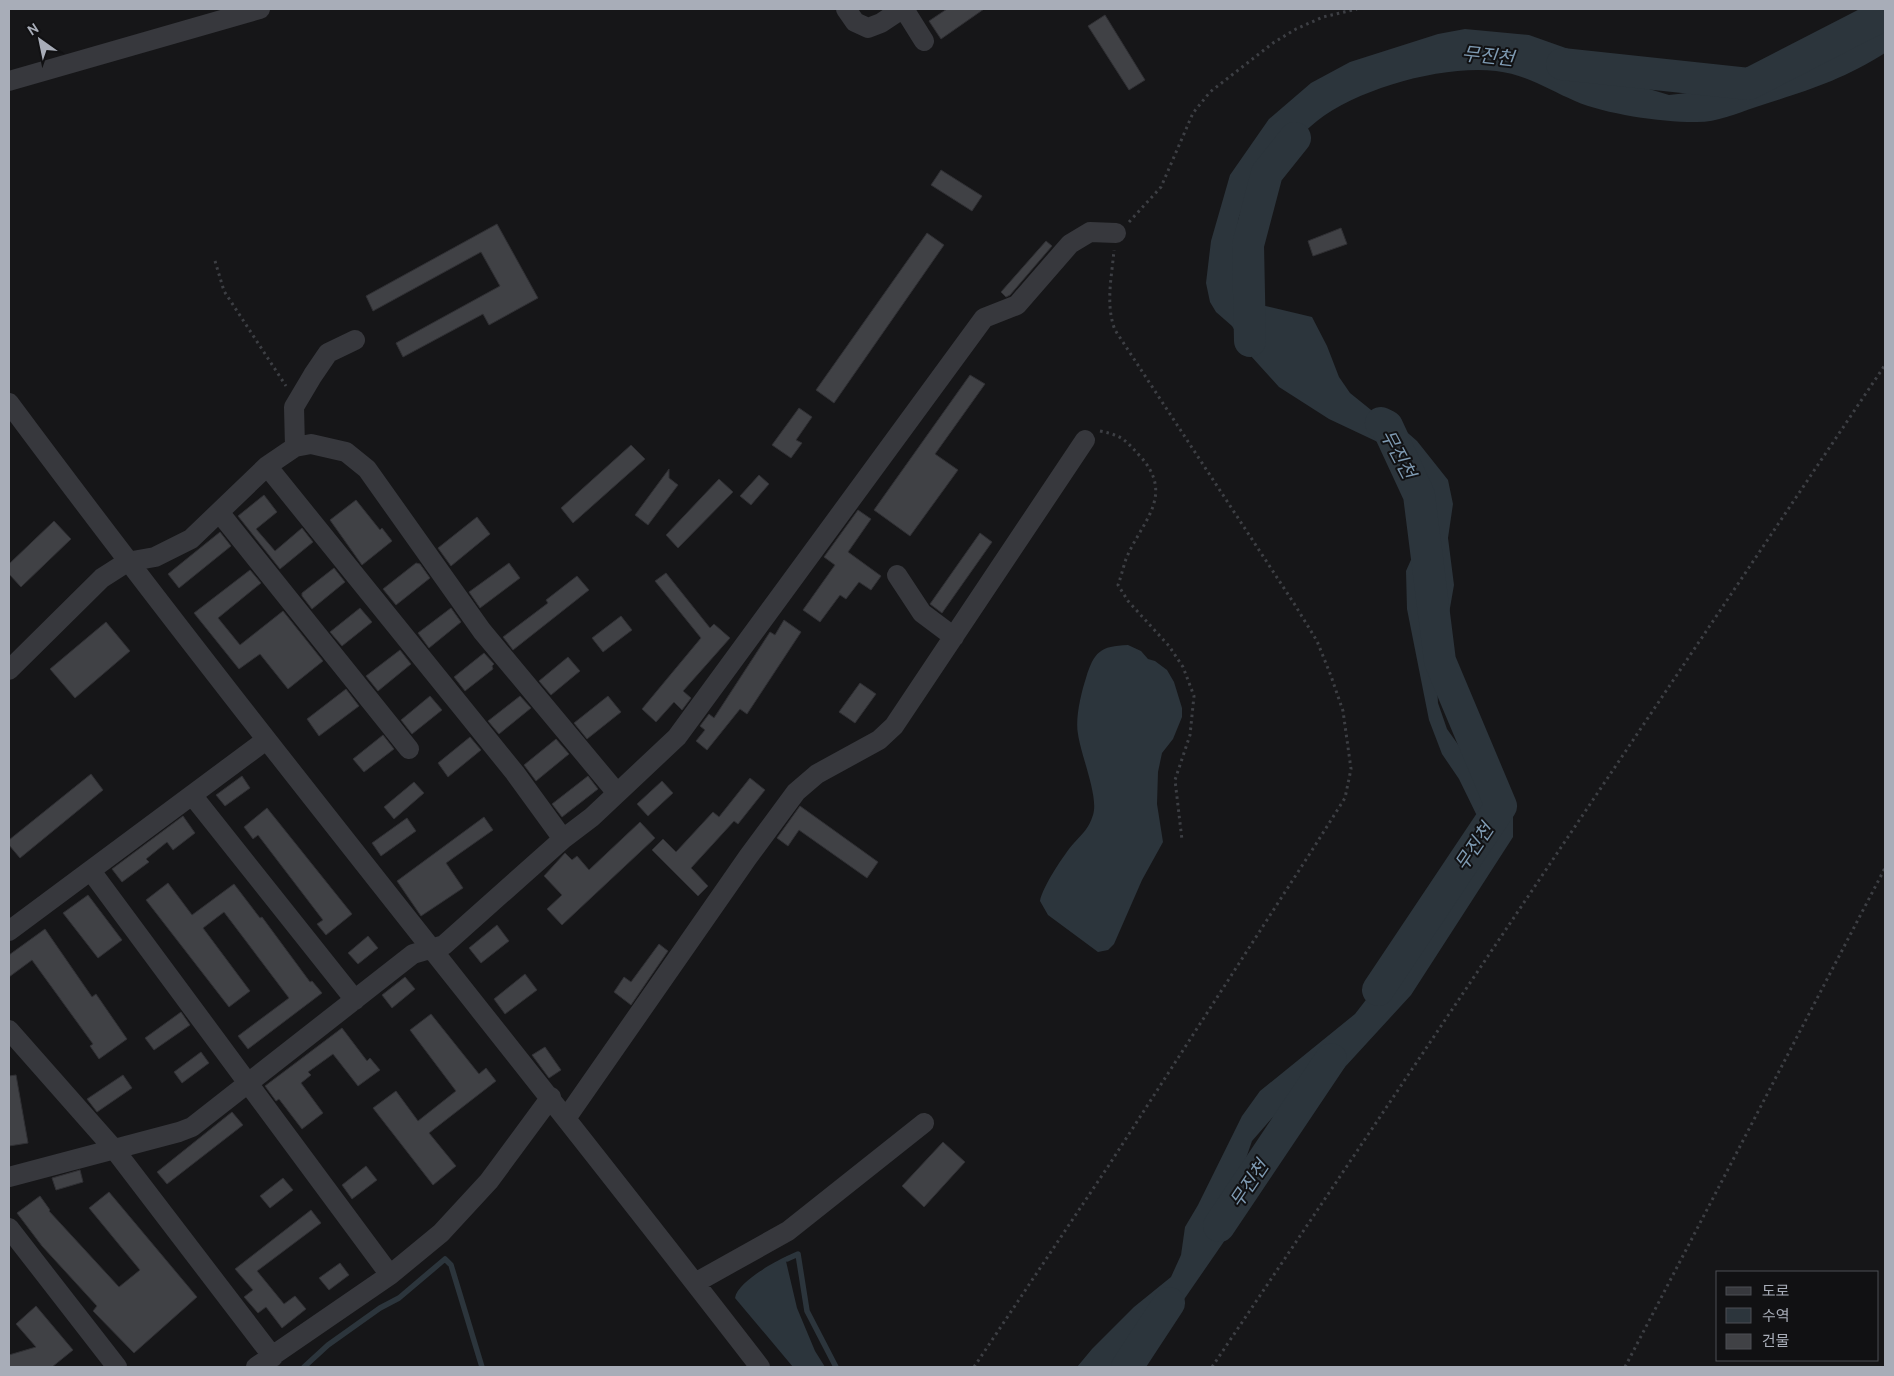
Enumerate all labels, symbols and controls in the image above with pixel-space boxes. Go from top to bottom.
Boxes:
north arrow [15,15,65,65]
text: N [24,19,42,39]
water label: 무진천 [1461,42,1517,70]
water label: 무진천 [1376,425,1421,484]
water label: 무진천 [1450,818,1499,875]
water label: 무진천 [1225,1155,1274,1212]
legend [1716,1271,1879,1361]
text: 도로 [1762,1282,1790,1300]
text: 수역 [1762,1307,1790,1325]
text: 건물 [1762,1332,1790,1350]

